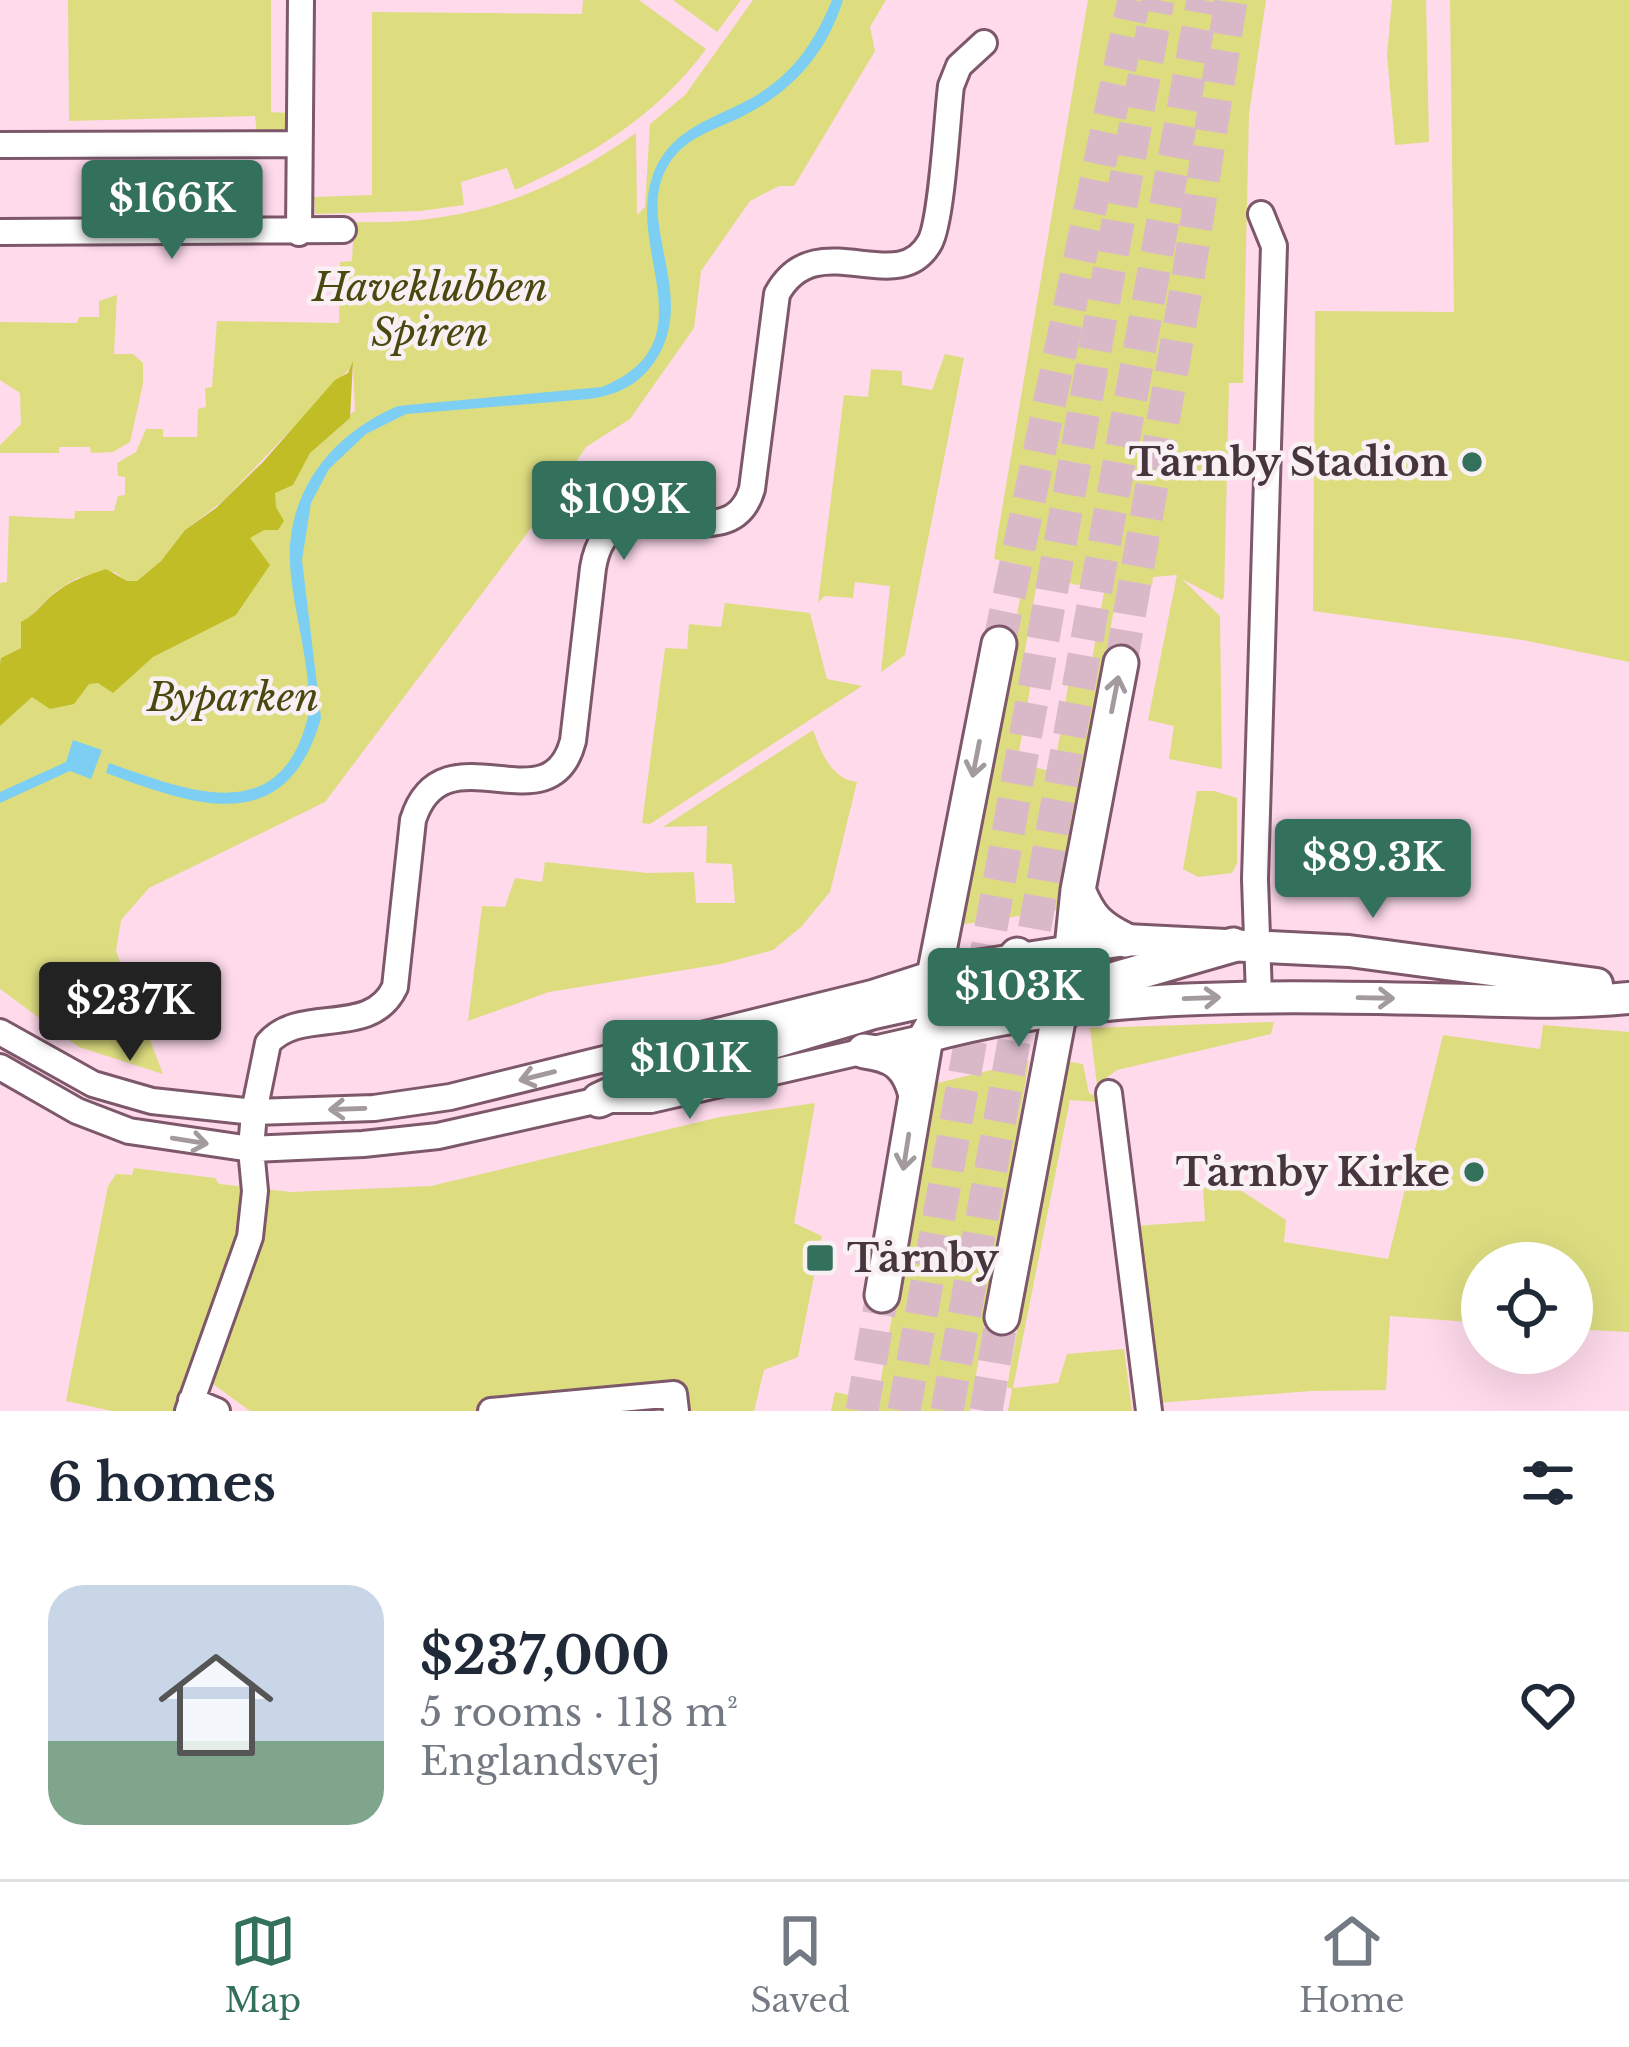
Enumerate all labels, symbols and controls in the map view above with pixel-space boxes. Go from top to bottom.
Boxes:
pin: $166K [88,160,256,262]
text: $166K [109,174,235,223]
park label: Haveklubben Spiren [310,263,548,357]
place label: Tårnby Stadion [1129,438,1448,487]
marker: Tårnby Stadion [1459,449,1485,475]
pin: $109K [540,461,708,563]
text: $109K [559,475,689,524]
park label: Byparken [145,673,319,722]
one-way arrow [1105,675,1127,714]
one-way arrow [964,739,986,778]
pin: $89.3K [1275,819,1471,921]
text: $89.3K [1302,833,1444,882]
pin: $103K [935,948,1103,1050]
pin: $237K [46,962,214,1064]
text: $103K [955,962,1083,1011]
text: $237K [66,976,194,1025]
one-way arrow [1182,986,1221,1009]
one-way arrow [1356,987,1395,1009]
pin: $101K [606,1020,774,1122]
text: $101K [630,1034,750,1083]
one-way arrow [519,1066,557,1088]
one-way arrow [328,1098,367,1121]
one-way arrow [170,1130,209,1153]
one-way arrow [894,1132,917,1171]
place label: Tårnby Kirke [1176,1148,1450,1197]
marker: Tårnby Kirke [1461,1159,1487,1185]
place label: Tårnby [847,1234,1000,1283]
marker: Tårnby [804,1242,836,1274]
map controls [1461,1242,1593,1374]
button: locate [1461,1242,1593,1374]
icon: filters [1515,1450,1581,1516]
text: 6 homes [48,1452,276,1515]
text: $237,000 [420,1625,670,1688]
icon: home [144,1633,288,1777]
icon: heart [1515,1672,1581,1738]
text: 5 rooms · 118 m² [420,1688,738,1737]
text: Englandsvej [420,1737,660,1786]
tab: Map [225,1908,301,2021]
tab: Saved [750,1908,850,2021]
tab: Home [1299,1908,1404,2021]

